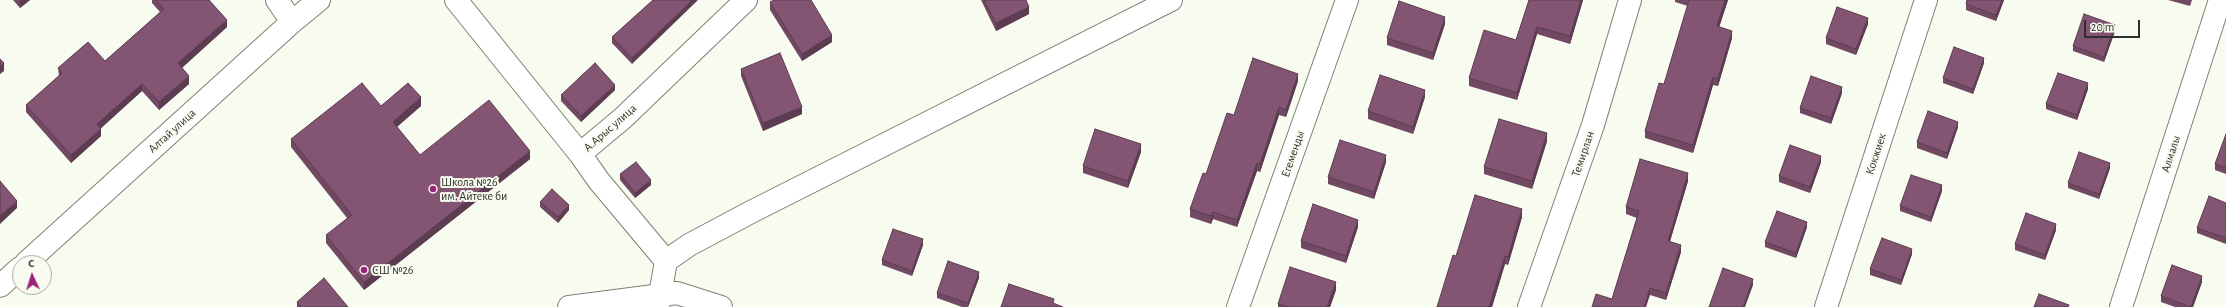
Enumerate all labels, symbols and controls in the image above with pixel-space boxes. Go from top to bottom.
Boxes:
scale bar [2086,12,2142,38]
text: 20 m [2091,21,2114,33]
street label: А.Арыс улица [581,101,639,155]
street label: Алтай улица [145,106,199,156]
street label: Егеменды [1278,129,1308,179]
street label: Темирлан [1568,129,1598,179]
street label: Кокжиек [1863,131,1889,177]
street label: Алмалы [2158,134,2184,174]
place label: Школа №26 им. Айтеке би [441,175,507,203]
marker: Школа №26 им. Айтеке би [428,184,438,194]
north arrow [12,255,52,295]
text: С [28,258,35,269]
place label: СШ №26 [372,263,413,277]
marker: СШ №26 [359,265,369,275]

